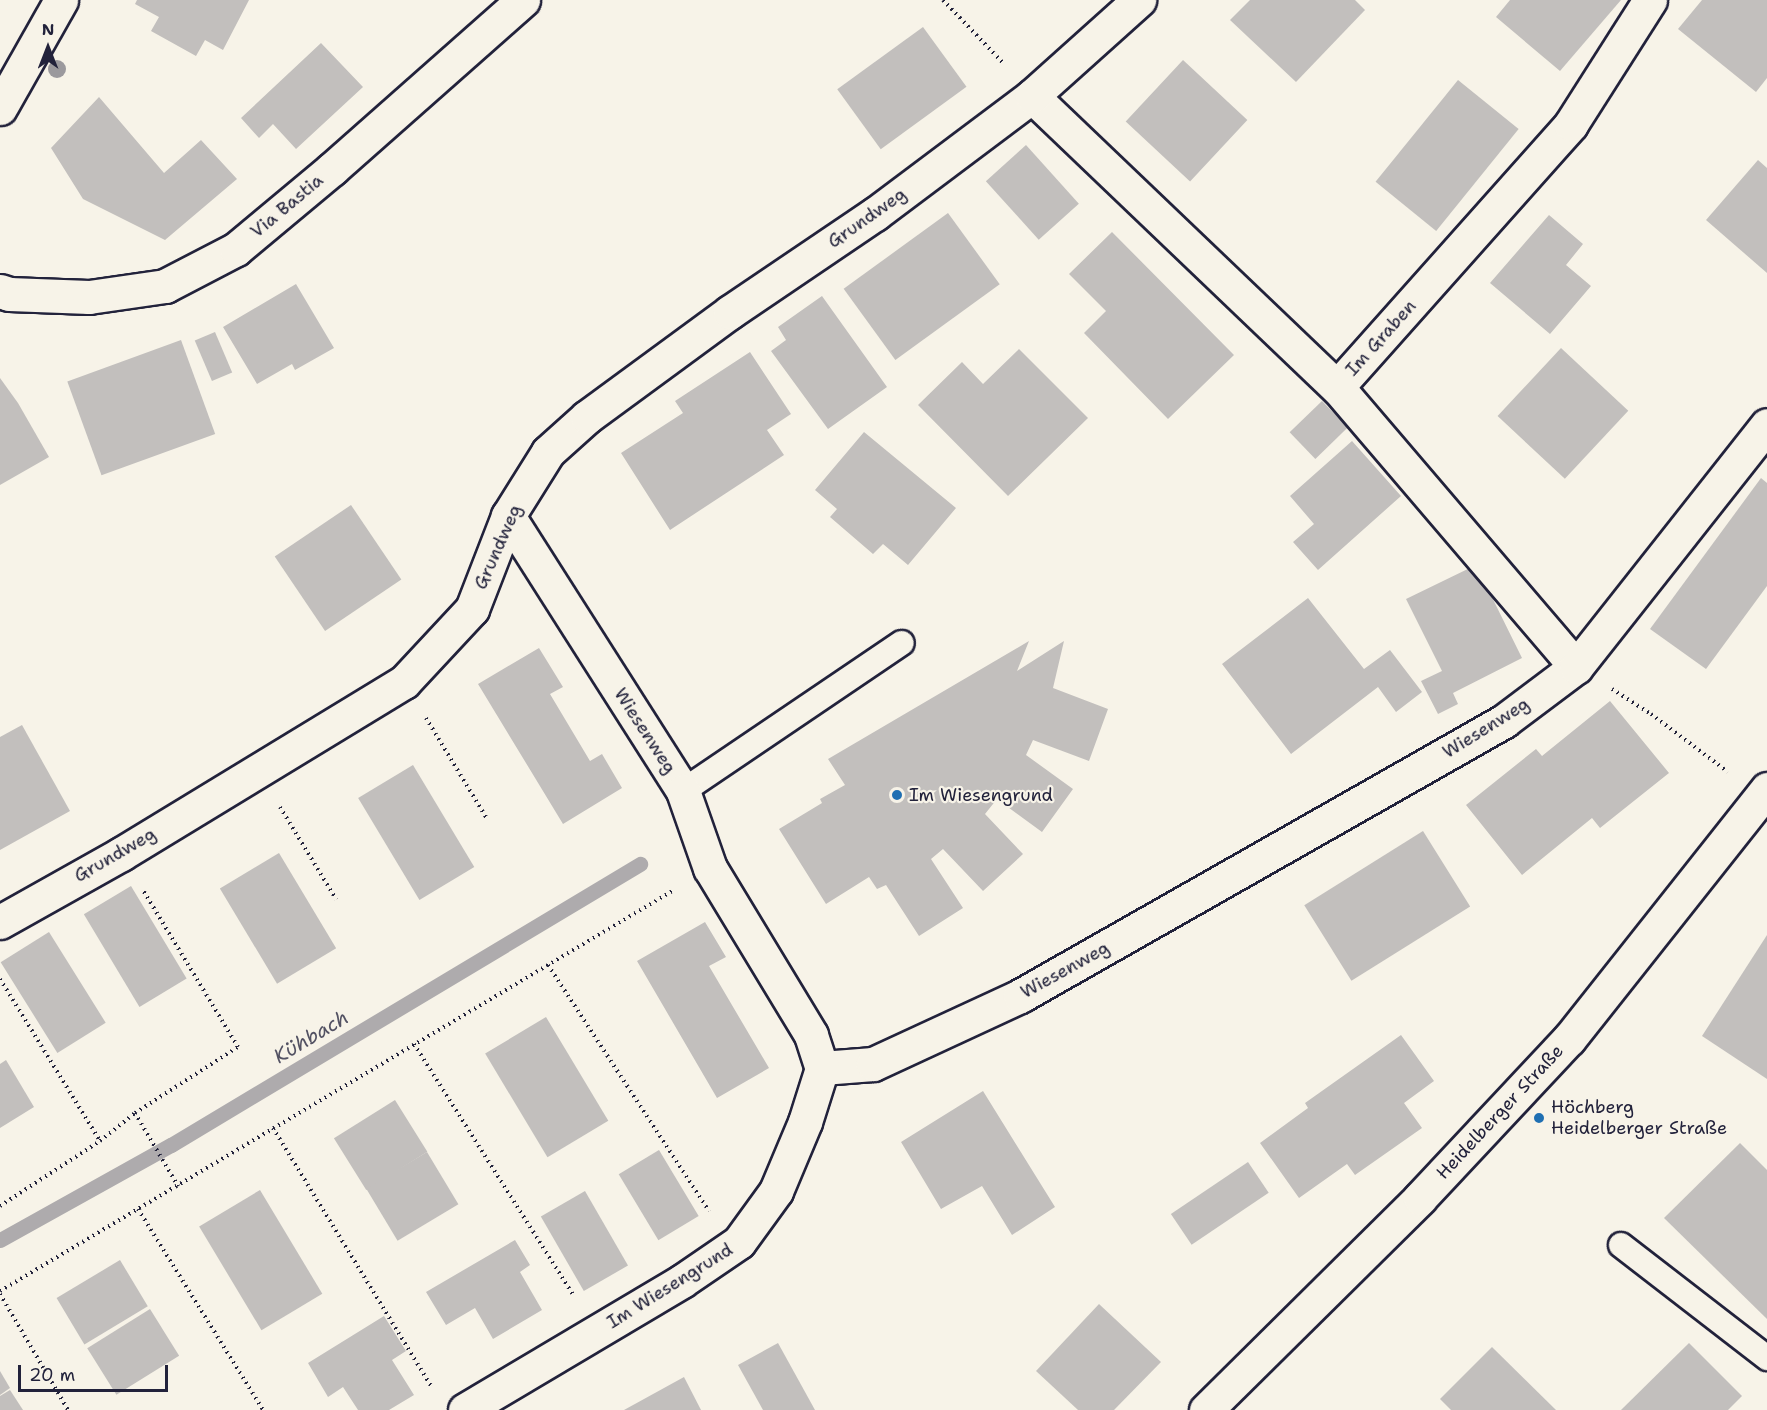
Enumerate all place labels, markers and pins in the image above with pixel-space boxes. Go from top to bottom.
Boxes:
place label: Im Wiesengrund [909,784,1053,806]
marker: Im Wiesengrund [890,788,904,802]
place label: Höchberg Heidelberger Straße [1551,1097,1727,1140]
marker: Höchberg Heidelberger Straße [1532,1111,1546,1125]

